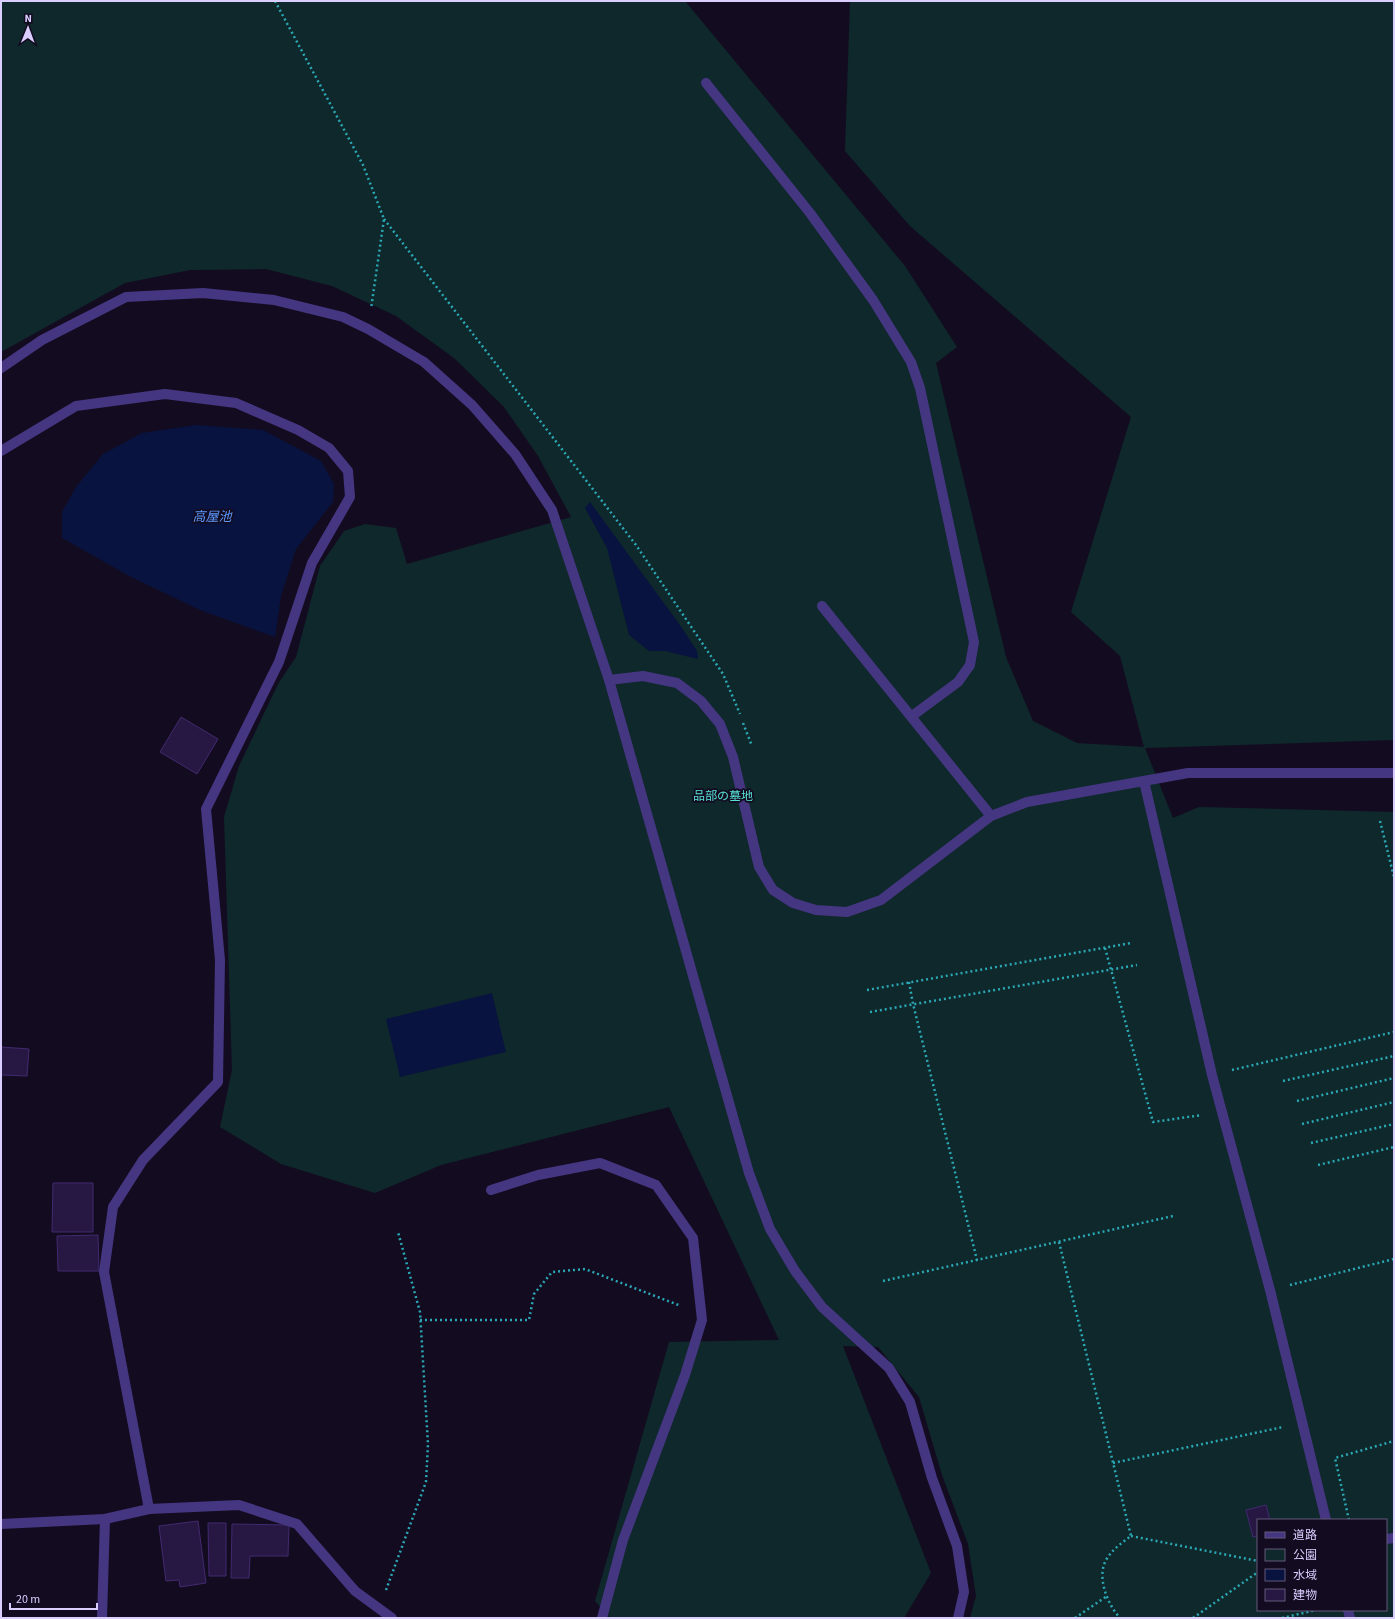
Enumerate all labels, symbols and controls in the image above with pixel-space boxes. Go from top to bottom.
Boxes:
north arrow [8,8,48,48]
text: N [24,11,32,26]
water label: 高屋池 [192,508,233,526]
park label: 品部の墓地 [693,788,753,805]
legend [1257,1519,1387,1611]
text: 道路 [1293,1527,1317,1544]
text: 公園 [1293,1547,1317,1564]
text: 水域 [1293,1567,1317,1584]
scale bar [10,1585,97,1611]
text: 建物 [1293,1587,1317,1604]
text: 20 m [16,1591,40,1608]

